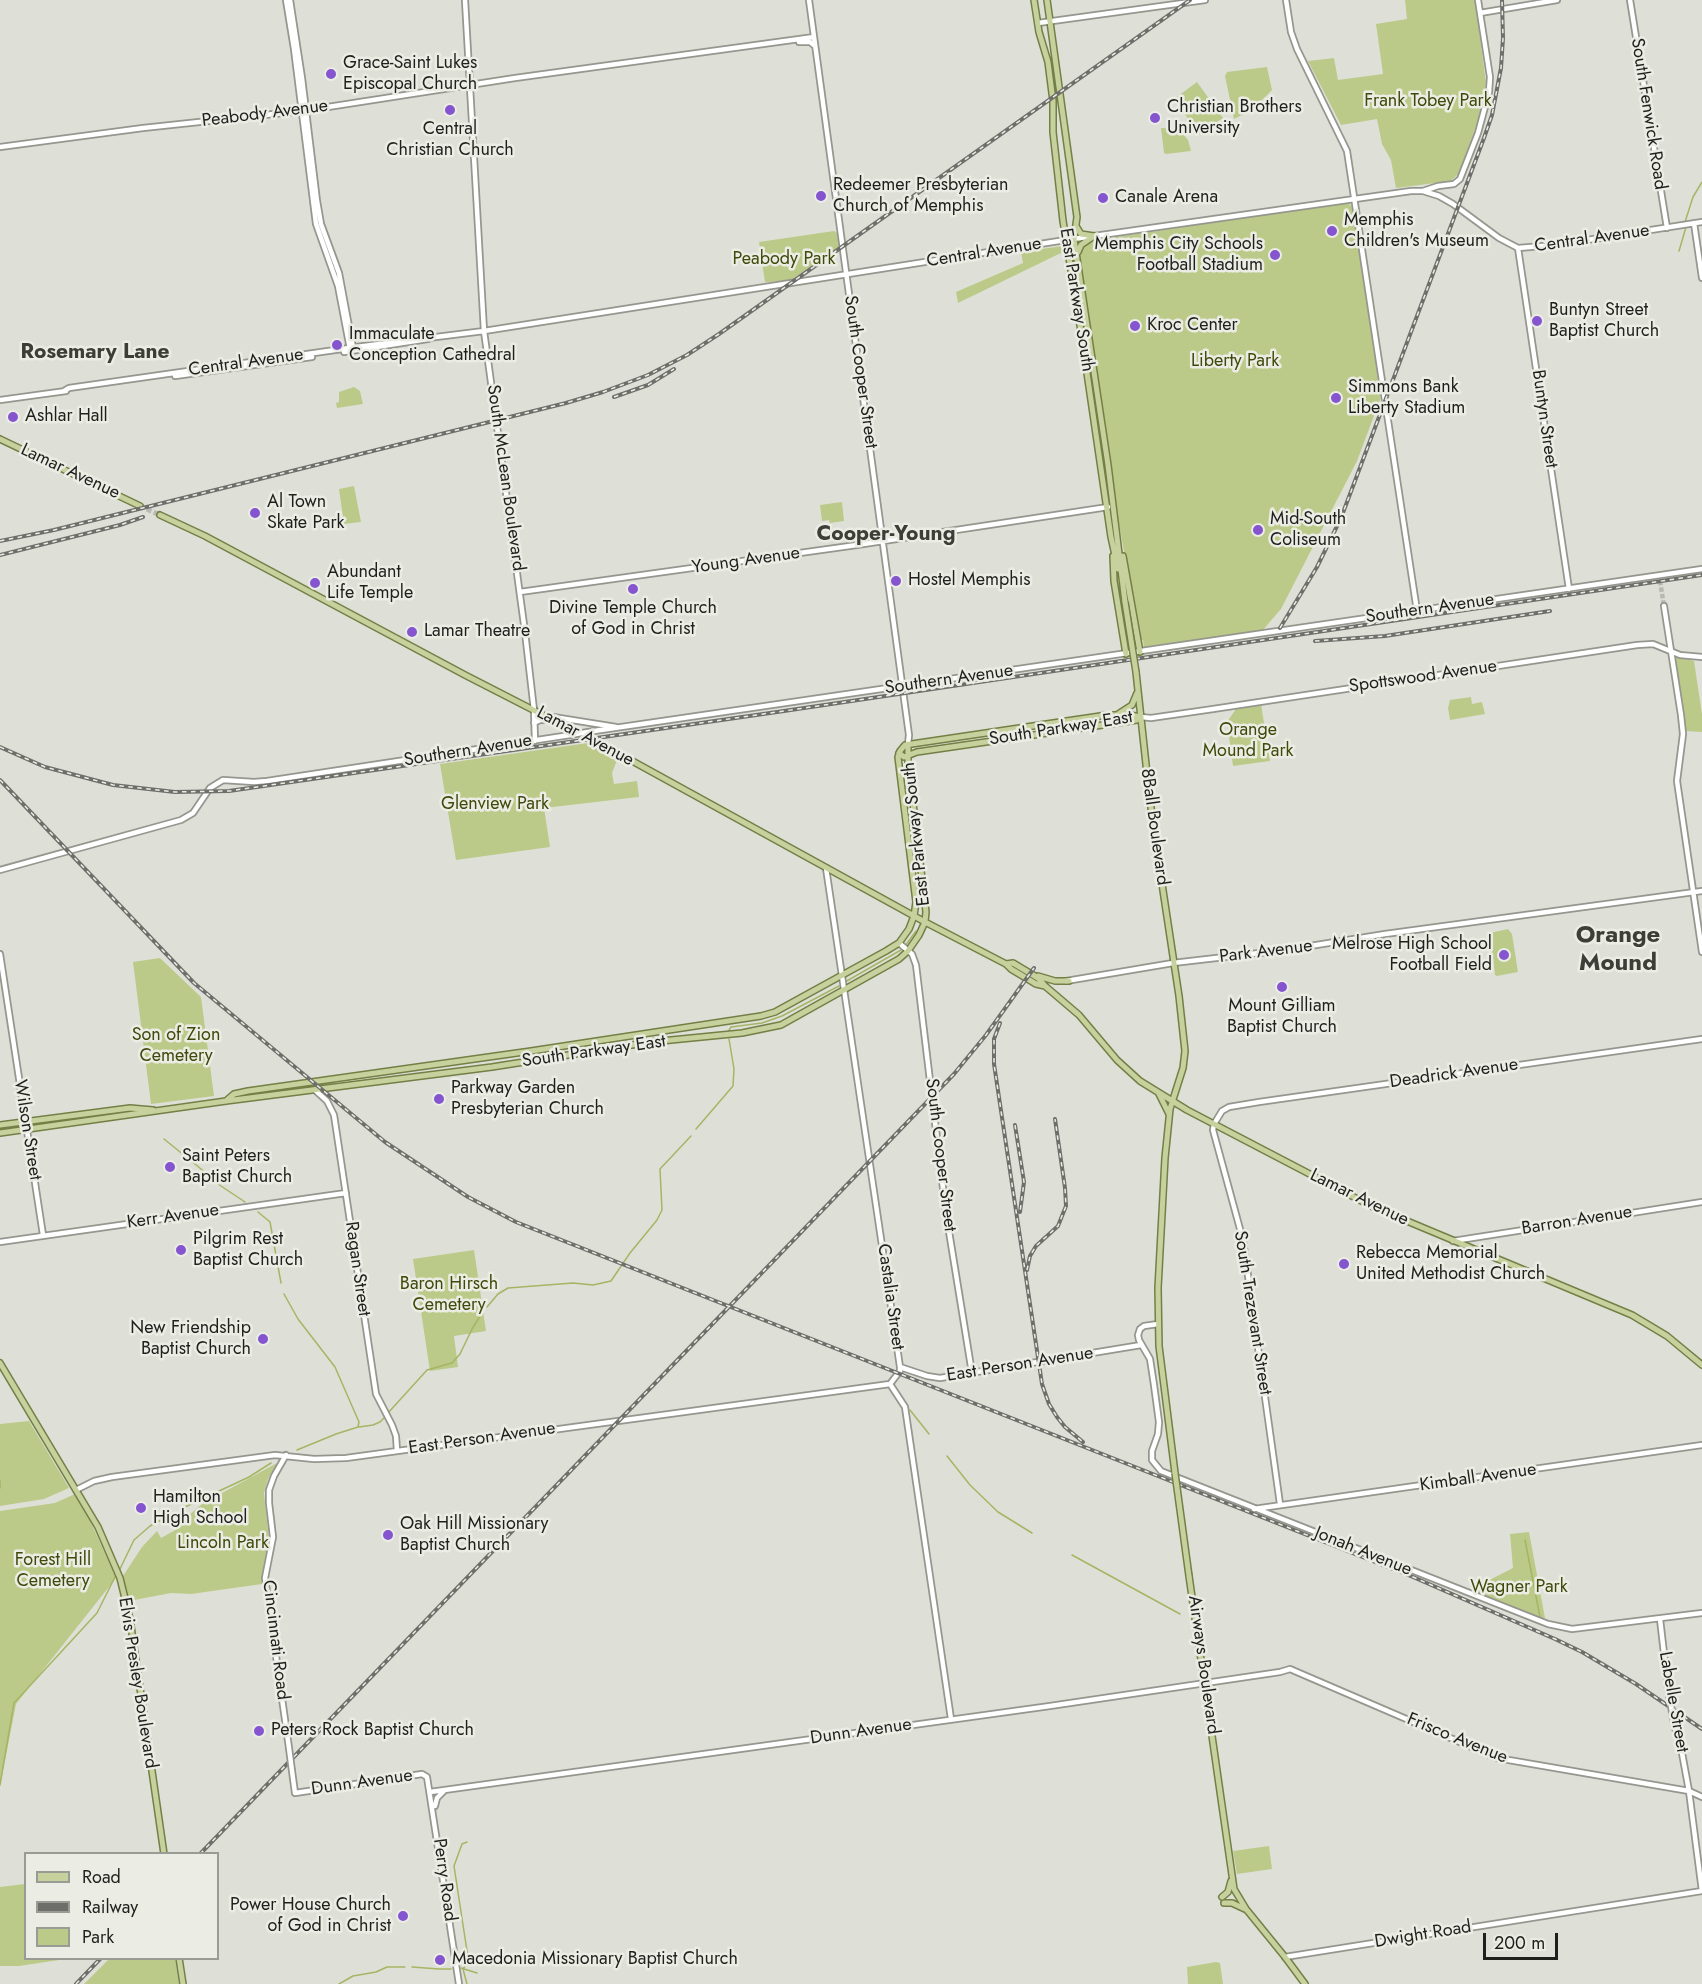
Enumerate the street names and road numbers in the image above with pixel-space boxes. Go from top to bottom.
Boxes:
street label: South Fenwick Road [1625,37,1671,191]
street label: Peabody Avenue [201,96,329,132]
street label: Central Avenue [1533,220,1651,258]
street label: East Parkway South [1054,227,1098,373]
street label: Central Avenue [925,233,1043,273]
street label: South Cooper Street [839,294,881,450]
street label: Central Avenue [187,344,305,382]
street label: Buntyn Street [1526,368,1562,470]
street label: South McLean Boulevard [481,383,529,573]
street label: Lamar Avenue [17,440,123,504]
street label: Young Avenue [691,543,801,579]
street label: Southern Avenue [1364,589,1496,629]
street label: Spottswood Avenue [1348,656,1498,698]
street label: Southern Avenue [883,660,1015,700]
street label: Lamar Avenue [533,702,637,772]
street label: South Parkway East [988,707,1134,751]
street label: Southern Avenue [402,730,534,772]
street label: East Parkway South [899,761,935,907]
street label: 8Ball Boulevard [1135,767,1173,887]
street label: Park Avenue [1218,936,1314,968]
street label: South Parkway East [521,1031,667,1073]
street label: Deadrick Avenue [1388,1054,1520,1094]
street label: South Cooper Street [920,1077,960,1233]
street label: Wilson Street [8,1078,46,1182]
street label: Lamar Avenue [1306,1165,1412,1231]
street label: Kerr Avenue [126,1200,220,1234]
street label: Barron Avenue [1520,1202,1634,1240]
street label: Ragan Street [340,1220,374,1318]
street label: South Trezevant Street [1228,1229,1276,1397]
street label: Castalia Street [872,1242,908,1352]
street label: East Person Avenue [945,1343,1095,1387]
street label: East Person Avenue [407,1418,557,1460]
street label: Kimball Avenue [1418,1459,1538,1497]
street label: Jonah Avenue [1311,1523,1415,1581]
street label: Cincinnati Road [257,1579,293,1701]
street label: Airways Boulevard [1183,1594,1223,1736]
street label: Elvis Presley Boulevard [113,1596,161,1770]
street label: Labelle Street [1653,1650,1693,1754]
street label: Frisco Avenue [1404,1709,1510,1769]
street label: Dunn Avenue [809,1714,913,1750]
street label: Dunn Avenue [310,1765,414,1801]
street label: Perry Road [427,1837,461,1923]
street label: Dwight Road [1373,1917,1473,1953]

